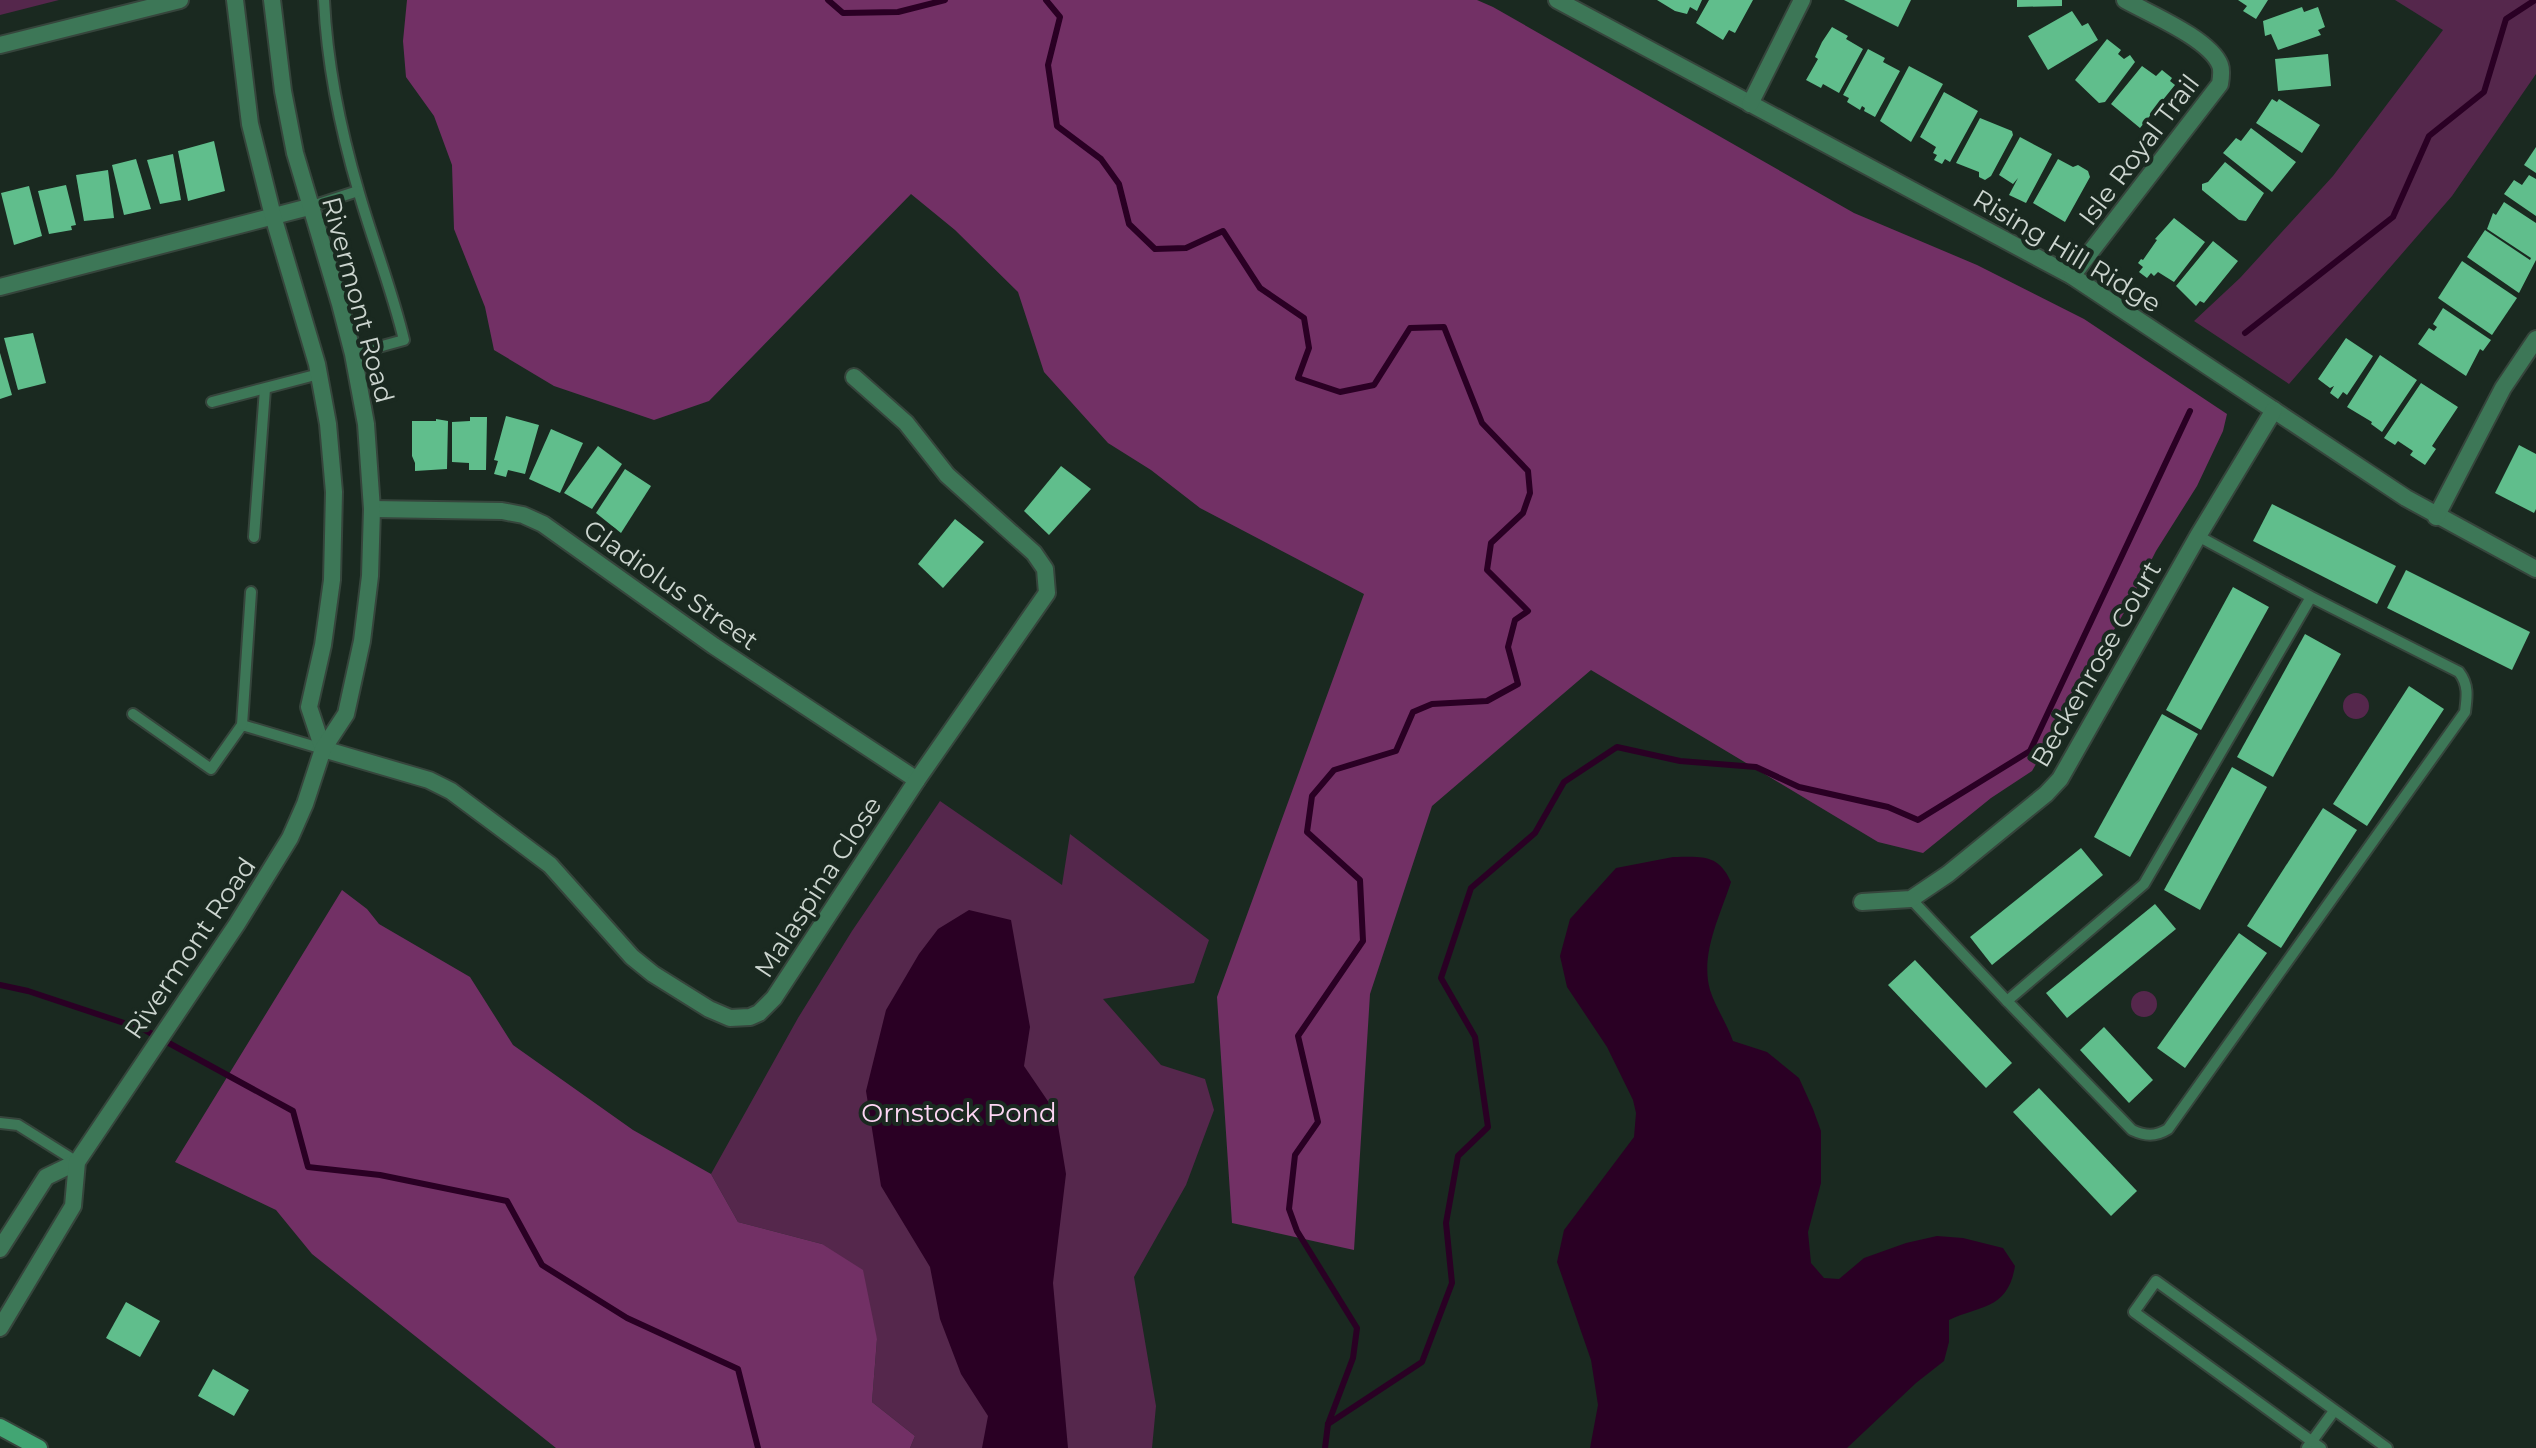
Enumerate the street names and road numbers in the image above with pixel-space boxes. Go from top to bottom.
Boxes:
street label: Isle Royal Trail [2072,68,2206,232]
street label: Rising Hill Ridge [1967,182,2167,320]
street label: Rivermont Road [315,193,401,407]
street label: Gladiolus Street [577,513,765,657]
street label: Beckenrose Court [2024,555,2168,773]
street label: Malaspina Close [747,790,889,984]
street label: Rivermont Road [117,851,263,1045]

